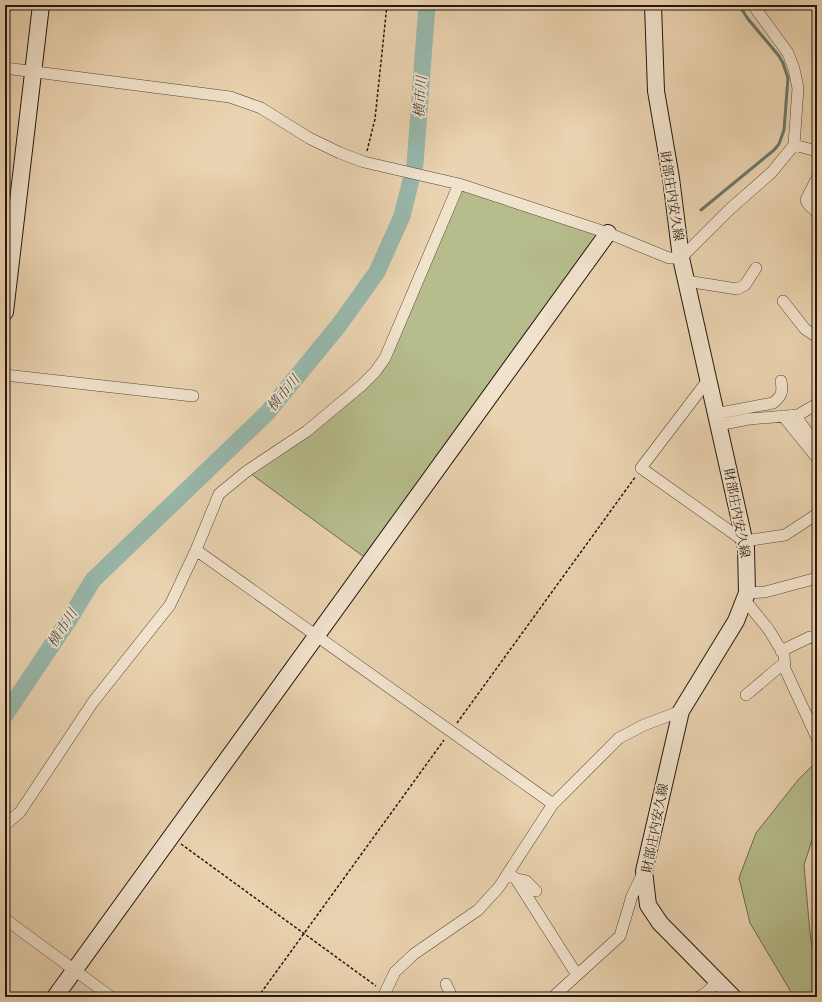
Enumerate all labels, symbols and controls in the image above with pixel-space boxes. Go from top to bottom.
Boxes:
water label: 横市川 [410,73,431,119]
street label: 財部庄内安久線 [656,150,688,242]
water label: 横市川 [263,370,305,415]
street label: 財部庄内安久線 [720,467,754,559]
water label: 横市川 [43,604,82,651]
street label: 財部庄内安久線 [638,782,672,874]

